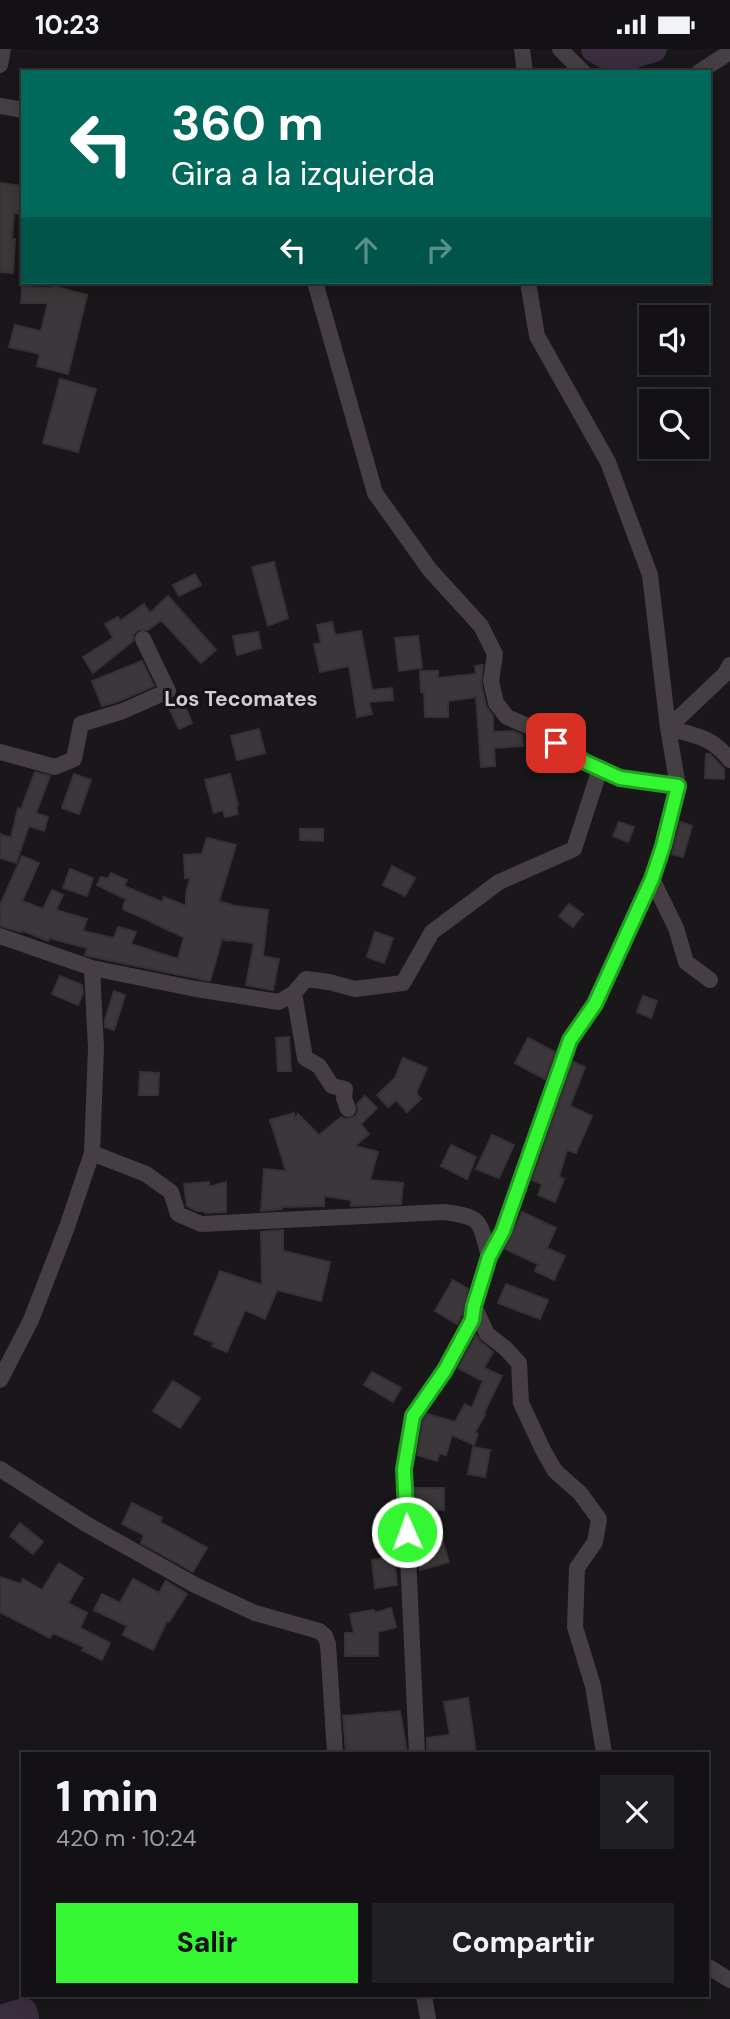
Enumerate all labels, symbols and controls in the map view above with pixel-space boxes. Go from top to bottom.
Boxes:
text: 10:23 [35,8,100,42]
text: 360 m [171,91,324,155]
icon: left [56,98,147,189]
text: Gira a la izquierda [171,153,435,195]
icon: left [274,231,312,269]
icon: ahead [347,231,385,269]
icon: right [420,231,458,269]
map controls [639,305,709,459]
button: sound [639,305,709,375]
button: search [639,389,709,459]
district label: Los Tecomates [164,685,318,713]
pin [526,713,586,773]
icon: arrive [537,724,575,762]
position arrow [370,1495,444,1569]
text: 1 min [56,1769,159,1824]
button: close [600,1775,674,1849]
text: 420 m · 10:24 [56,1823,196,1853]
button: Salir [56,1903,358,1983]
button: Compartir [372,1903,674,1983]

